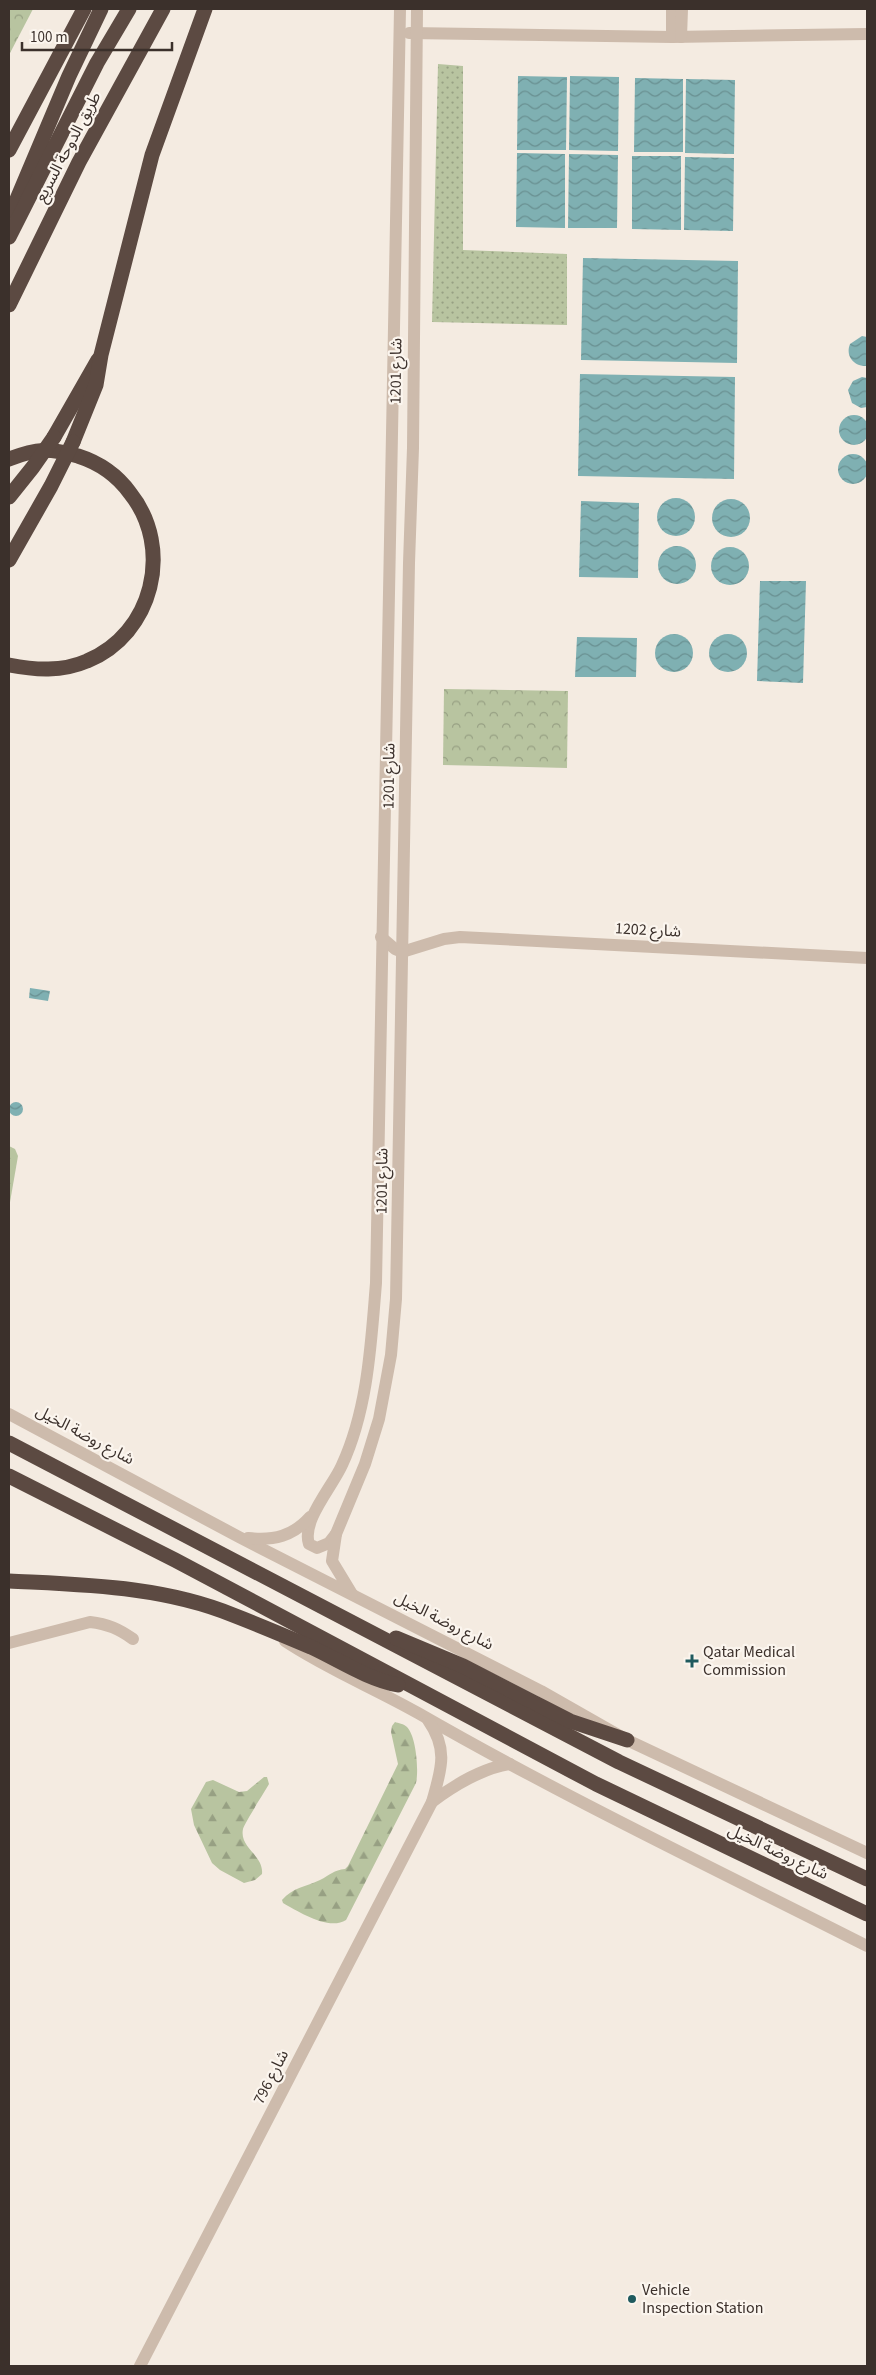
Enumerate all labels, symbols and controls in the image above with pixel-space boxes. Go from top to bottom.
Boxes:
scale bar [22,20,172,52]
text: 100 m [30,27,68,48]
street label: طريق الدوحة السريع [30,88,107,207]
street label: شارع 1201 [384,338,409,404]
street label: شارع 1201 [377,743,402,809]
street label: شارع 1202 [614,917,682,944]
street label: شارع 1201 [370,1148,395,1214]
street label: شارع روضة الخيل [31,1400,138,1471]
street label: شارع روضة الخيل [390,1587,497,1656]
place label: Qatar Medical Commission [703,1641,795,1681]
marker: Qatar Medical Commission [685,1654,699,1668]
street label: شارع روضة الخيل [724,1819,832,1886]
street label: شارع 796 [248,2046,295,2108]
place label: Vehicle Inspection Station [642,2279,763,2319]
marker: Vehicle Inspection Station [626,2293,638,2305]

